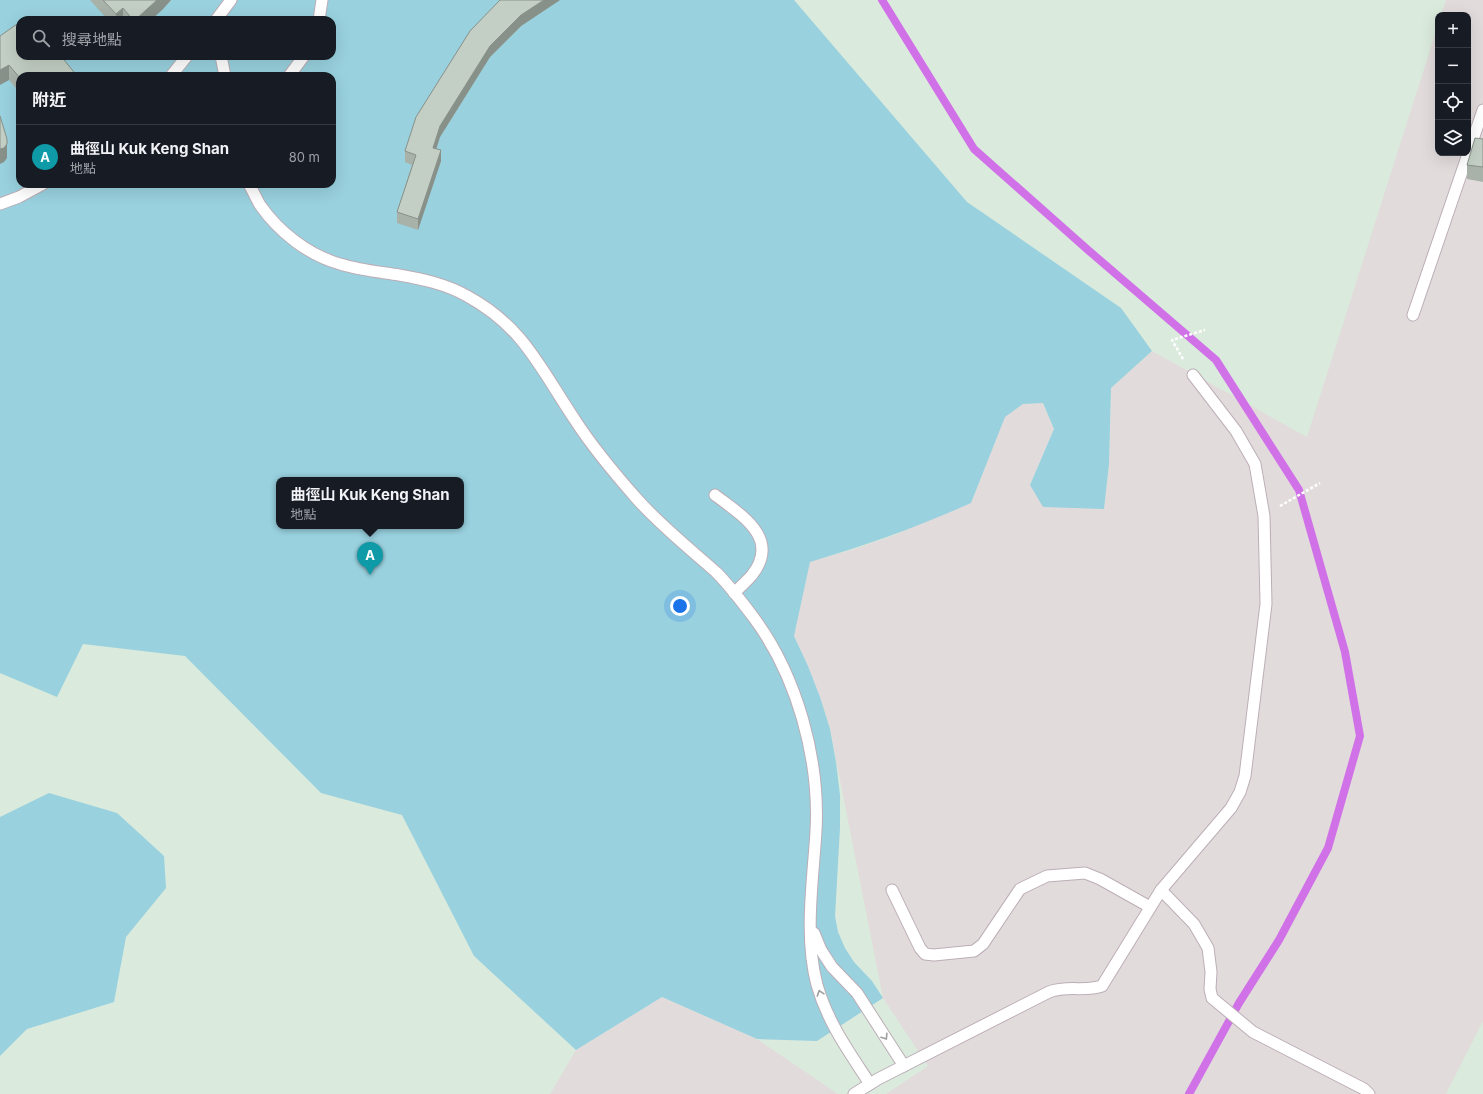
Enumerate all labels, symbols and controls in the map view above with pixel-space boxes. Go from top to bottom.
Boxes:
map controls [1435,12,1471,156]
button: + [1435,12,1471,48]
search box [16,16,336,60]
icon: search [30,27,52,49]
text: 搜尋地點 [62,30,122,49]
button: − [1435,48,1471,84]
button: locate [1435,84,1471,120]
text: 附近 [32,90,66,110]
button: layers [1435,120,1471,156]
text: 曲徑山 Kuk Keng Shan [70,139,229,158]
text: A [40,149,50,165]
text: 80 m [289,149,320,165]
text: 地點 [70,160,96,176]
popup [276,477,464,529]
text: 曲徑山 Kuk Keng Shan [290,485,450,504]
text: 地點 [290,506,316,522]
pin: A [357,542,383,575]
your location [670,596,690,616]
one-way arrow [816,990,825,997]
one-way arrow [881,1033,888,1040]

